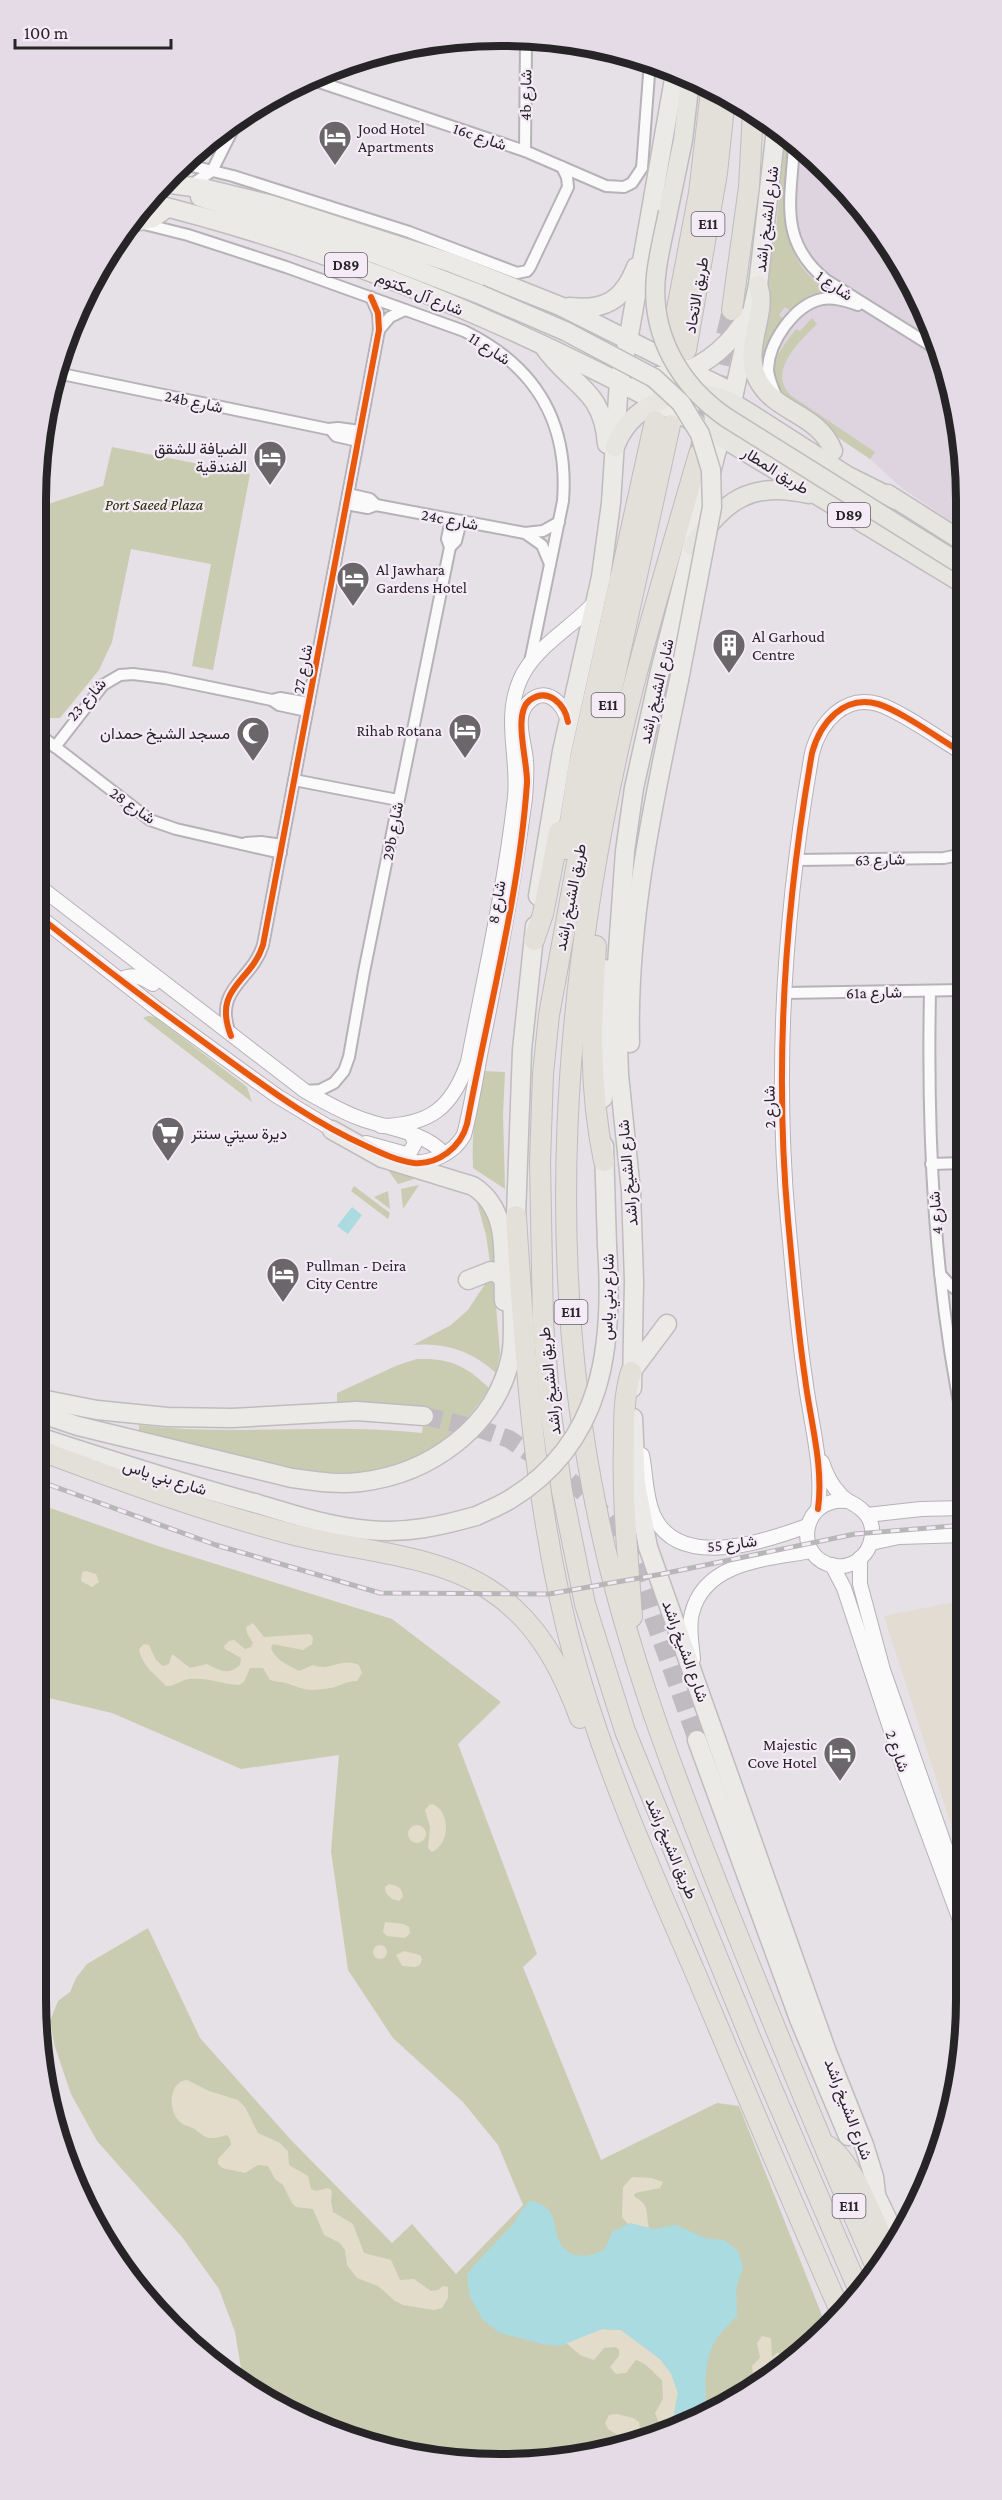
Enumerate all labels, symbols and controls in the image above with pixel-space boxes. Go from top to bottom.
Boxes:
scale bar [15,12,171,50]
text: 100 m [24,23,69,43]
street label: 4b شارع [517,69,537,121]
hotel icon: Jood Hotel Apartments [317,119,353,166]
street label: 16c شارع [450,119,509,156]
place label: Jood Hotel Apartments [356,120,434,156]
street label: شارع الشيخ راشد [752,165,784,274]
road number: E11 [692,212,724,236]
road number: D89 [325,253,367,277]
street label: طريق الاتحاد [681,256,714,335]
street label: شارع 1 [812,267,856,306]
street label: شارع آل مكتوم [373,268,466,321]
street label: شارع 11 [464,329,514,371]
street label: 24b شارع [163,387,225,419]
hotel icon: الضيافة للشقق الفندقية [252,439,288,486]
place label: الضيافة للشقق الفندقية [154,440,247,476]
street label: طريق المطار [738,443,812,499]
park label: Port Saeed Plaza [105,496,204,513]
road number: D89 [828,503,870,527]
street label: 24c شارع [419,506,480,536]
hotel icon: Al Jawhara Gardens Hotel [335,560,371,607]
place label: Al Jawhara Gardens Hotel [376,561,467,596]
building icon: Al Garhoud Centre [711,627,747,674]
place label: Al Garhoud Centre [752,628,825,663]
street label: شارع الشيخ راشد [636,637,680,746]
street label: شارع 27 [289,643,319,696]
street label: شارع 23 [63,675,112,726]
road number: E11 [592,693,624,717]
hotel icon: Rihab Rotana [447,712,483,759]
mosque icon: مسجد الشيخ حمدان [235,715,271,762]
place label: Rihab Rotana [357,722,443,739]
place label: مسجد الشيخ حمدان [100,725,230,745]
street label: شارع 28 [105,784,159,830]
street label: 29b شارع [379,800,409,862]
street label: طريق الشيخ راشد [552,842,592,953]
street label: شارع 63 [855,851,905,871]
street label: شارع 8 [484,879,512,926]
street label: 61a شارع [846,984,902,1004]
street label: شارع 2 [761,1085,781,1129]
supermarket icon: ديرة سيتي سنتر [150,1115,186,1162]
street label: شارع الشيخ راشد [614,1119,644,1227]
place label: ديرة سيتي سنتر [190,1125,287,1147]
street label: شارع 4 [926,1191,948,1235]
street label: شارع بني ياس [598,1253,622,1341]
hotel icon: Pullman - Deira City Centre [265,1256,301,1303]
place label: Pullman - Deira City Centre [306,1257,407,1293]
road number: E11 [554,1300,588,1324]
street label: طريق الشيخ راشد [535,1326,567,1436]
street label: شارع بني ياس [119,1457,209,1503]
street label: شارع 55 [706,1532,758,1558]
street label: شارع الشيخ راشد [656,1598,712,1705]
street label: شارع 2 [880,1728,913,1775]
hotel icon: Majestic Cove Hotel [822,1735,858,1782]
place label: Majestic Cove Hotel [748,1736,817,1771]
street label: طريق الشيخ راشد [640,1795,701,1903]
street label: شارع الشيخ راشد [819,2056,876,2163]
road number: E11 [832,2194,866,2218]

